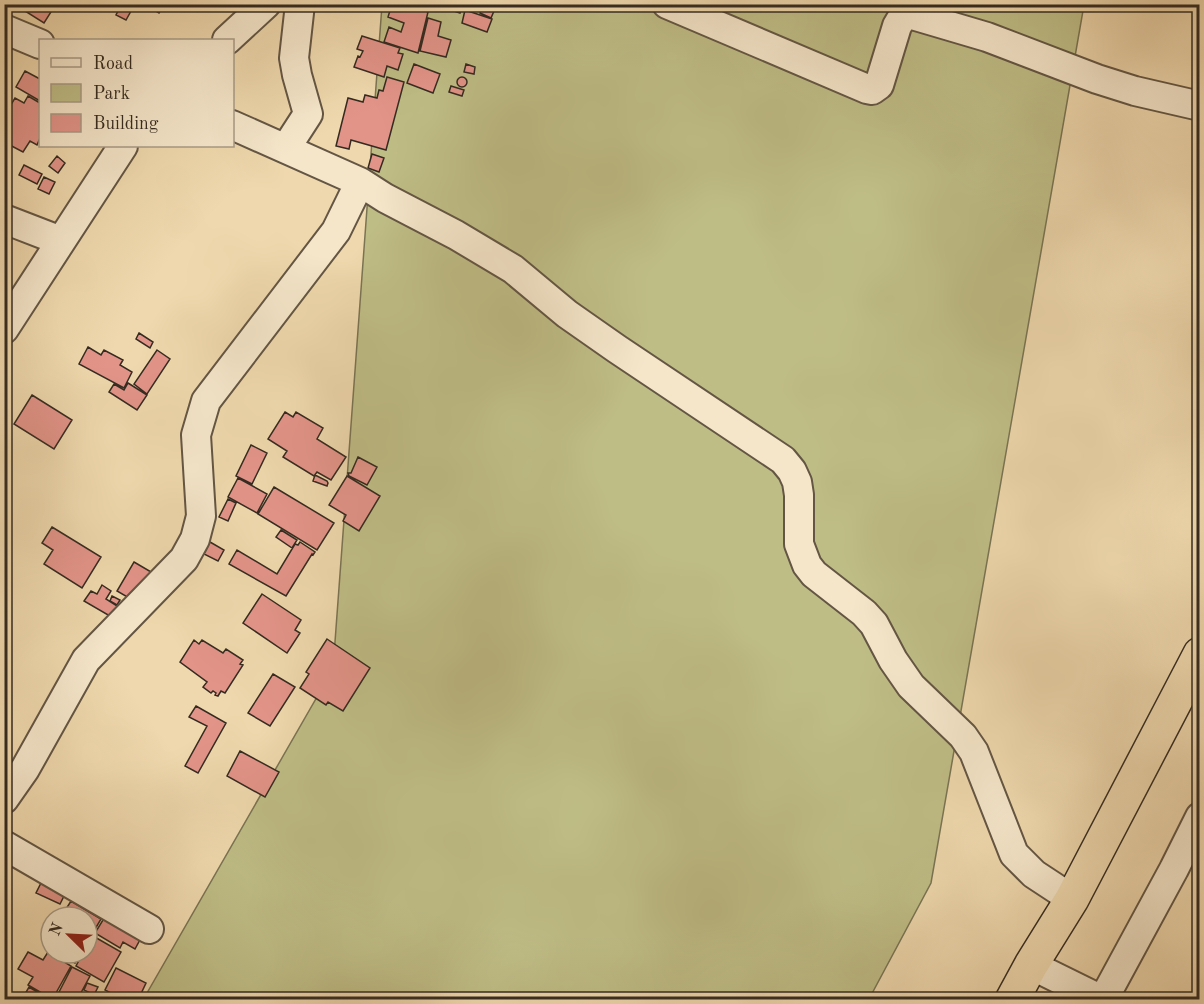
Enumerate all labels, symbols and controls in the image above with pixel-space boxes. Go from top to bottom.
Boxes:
legend [39,39,234,147]
text: Road [93,55,133,73]
text: Park [93,85,130,103]
text: Building [93,115,159,133]
north arrow [39,905,99,965]
text: N [47,920,67,939]

